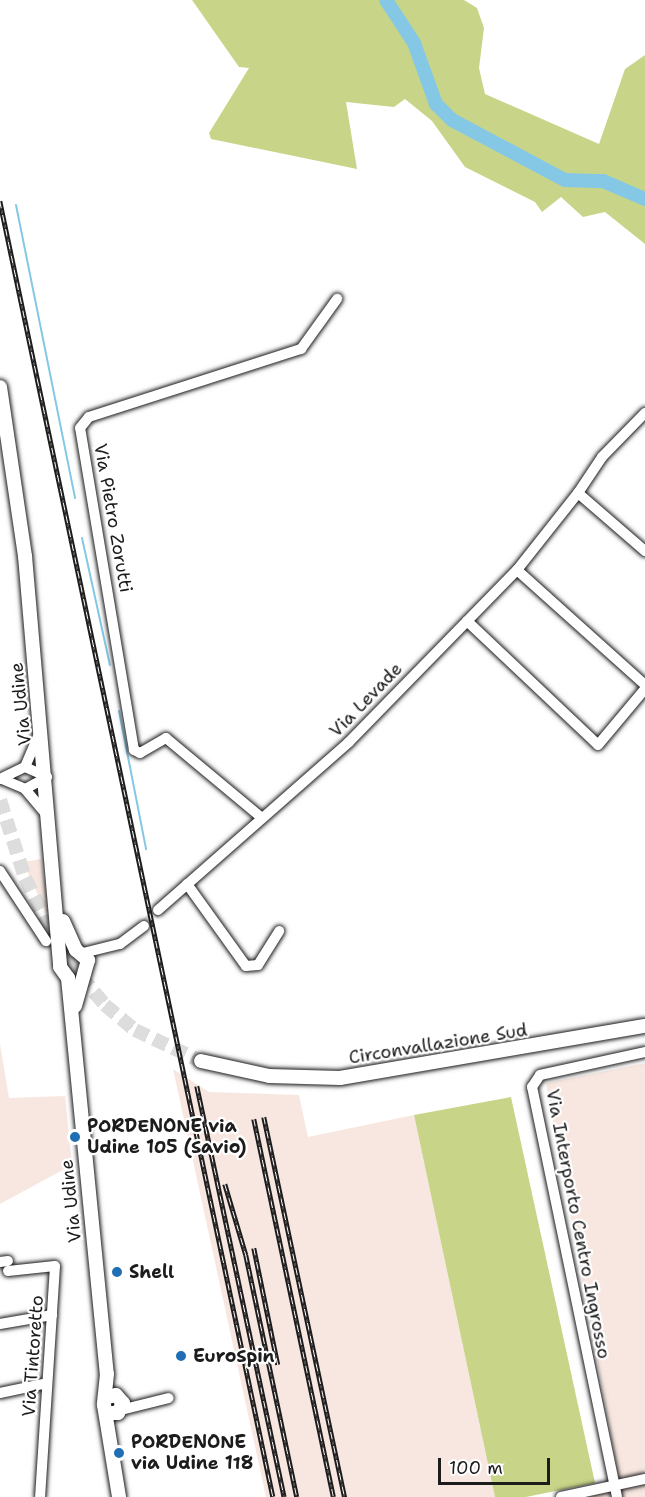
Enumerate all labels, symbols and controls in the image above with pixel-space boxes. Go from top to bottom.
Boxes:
street label: Via Pietro Zorutti [89,442,137,594]
street label: Via Levade [325,658,407,742]
street label: Via Udine [6,661,36,747]
street label: Circonvallazione Sud [347,1019,529,1069]
street label: Via Interporto Centro Ingrosso [541,1087,615,1361]
place label: PORDENONE via Udine 105 (Savio) [87,1116,247,1158]
marker: PORDENONE via Udine 105 (Savio) [68,1130,82,1144]
street label: Via Udine [56,1158,86,1244]
place label: Shell [129,1261,174,1283]
marker: Shell [110,1265,124,1279]
street label: Via Tintoretto [18,1294,48,1418]
place label: EuroSpin [193,1345,274,1367]
marker: EuroSpin [174,1349,188,1363]
place label: PORDENONE via Udine 118 [131,1432,253,1474]
marker: PORDENONE via Udine 118 [112,1446,126,1460]
scale bar [441,1446,554,1484]
text: 100 m [449,1456,503,1480]

